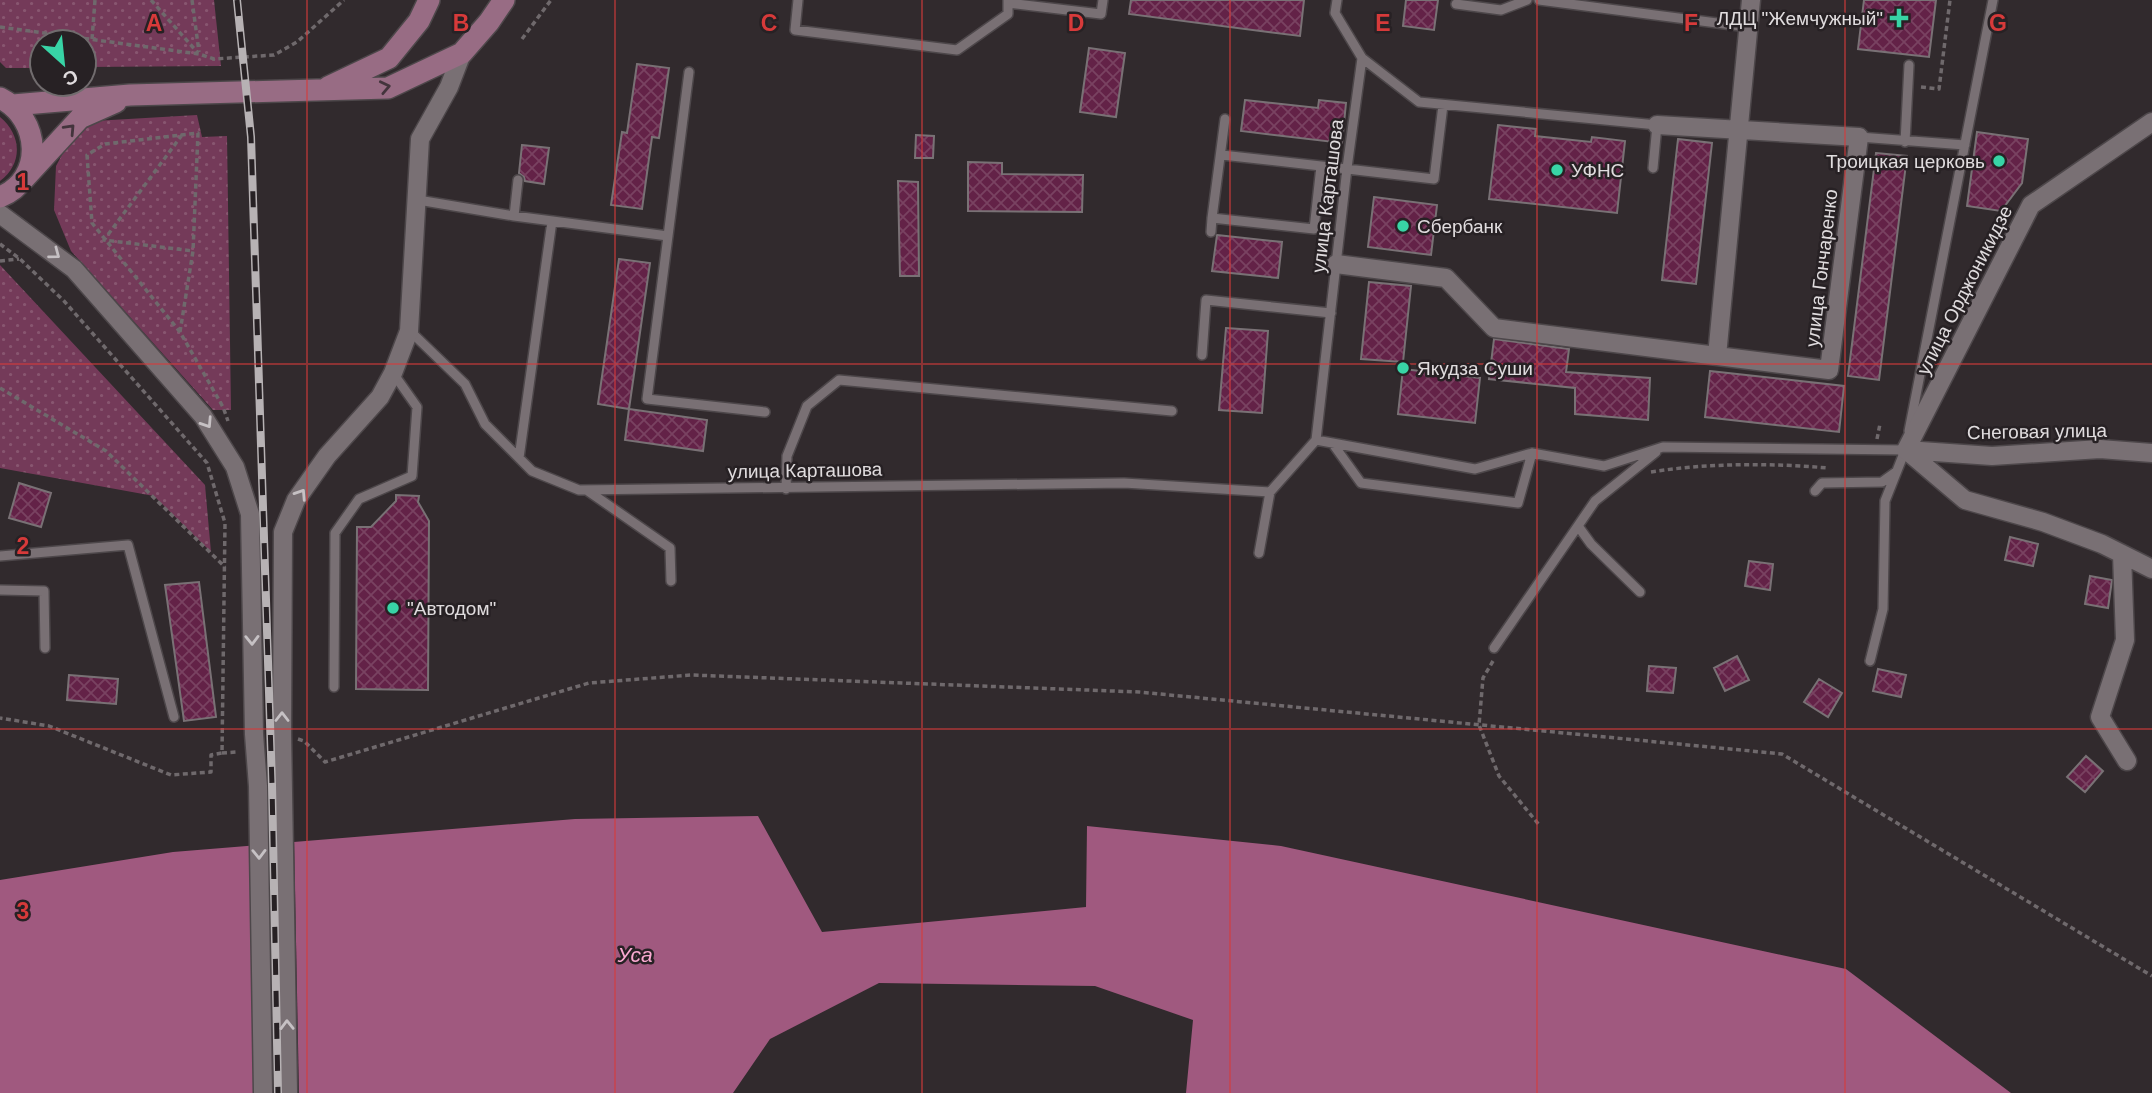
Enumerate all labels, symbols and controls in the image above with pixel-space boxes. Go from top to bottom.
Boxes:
place label: ЛДЦ "Жемчужный" [1717,8,1883,29]
marker: ЛДЦ "Жемчужный" [1889,8,1909,28]
text: A [146,10,162,36]
text: B [453,10,469,36]
text: C [761,10,777,36]
text: D [1068,10,1084,36]
text: E [1375,10,1391,36]
text: F [1684,10,1698,36]
text: G [1989,10,2007,36]
north arrow [28,28,98,98]
text: С [59,65,81,90]
one-way arrow [379,80,391,95]
street label: улица Карташова [1308,118,1347,274]
one-way arrow [62,124,75,137]
place label: Троицкая церковь [1826,151,1985,172]
marker: Троицкая церковь [1991,153,2007,169]
place label: УФНС [1571,160,1624,181]
marker: УФНС [1549,162,1565,178]
text: 1 [17,169,30,195]
street label: улица Гончаренко [1801,188,1842,348]
street label: улица Орджоникидзе [1913,202,2016,378]
place label: Сбербанк [1417,216,1503,237]
marker: Сбербанк [1395,218,1411,234]
one-way arrow [47,246,60,259]
place label: Якудза Суши [1417,358,1533,379]
marker: Якудза Суши [1395,360,1411,376]
one-way arrow [199,415,211,428]
street label: Снеговая улица [1967,420,2108,443]
street label: улица Карташова [728,459,883,482]
one-way arrow [293,489,305,502]
text: 2 [17,533,29,559]
place label: "Автодом" [407,598,496,619]
marker: "Автодом" [385,600,401,616]
one-way arrow [245,635,260,646]
one-way arrow [274,711,290,722]
one-way arrow [251,849,267,860]
text: 3 [17,898,29,924]
water label: Уса [616,943,653,966]
one-way arrow [279,1019,295,1030]

